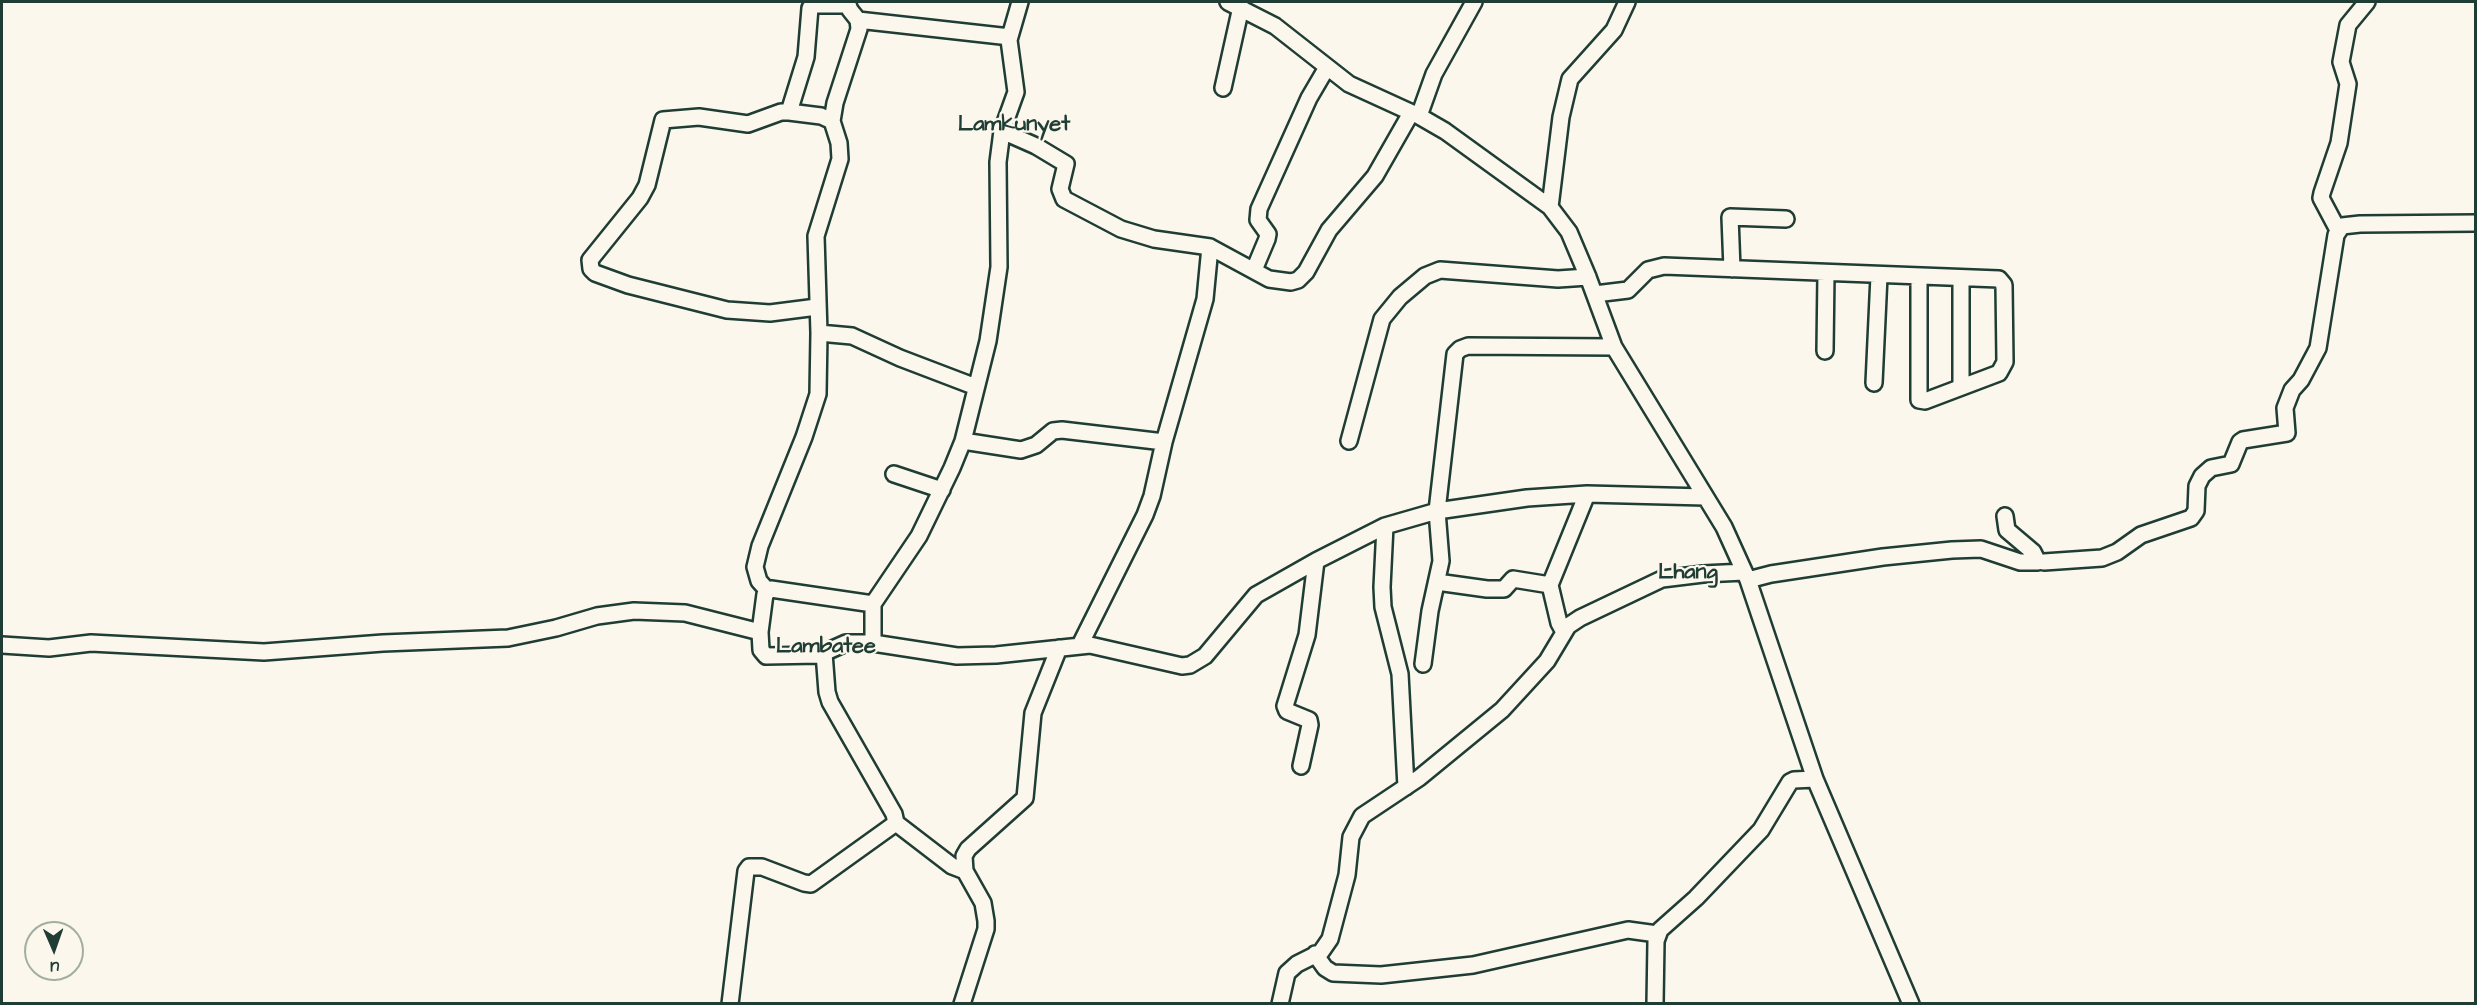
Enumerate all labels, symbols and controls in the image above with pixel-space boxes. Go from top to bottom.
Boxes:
district label: Lamkunyet [958,112,1070,138]
district label: Lhang [1658,560,1718,586]
district label: Lambatee [776,634,876,660]
north arrow [24,921,84,981]
text: U [50,956,59,978]

